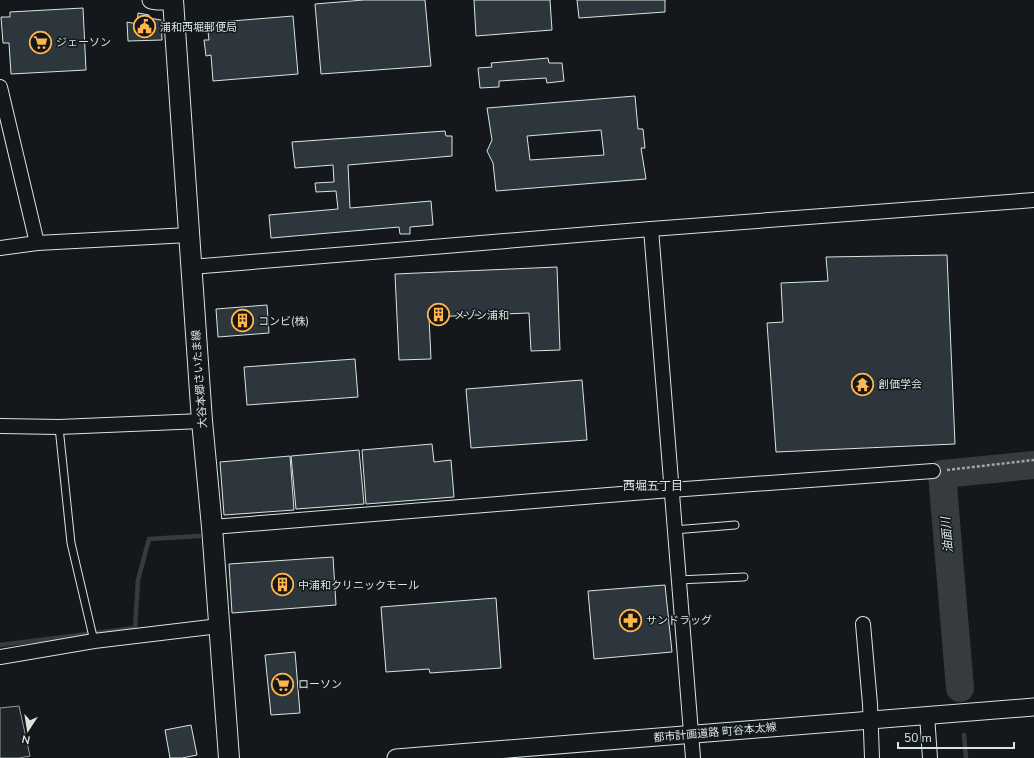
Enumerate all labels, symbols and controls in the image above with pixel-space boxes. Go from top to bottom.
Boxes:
public building icon: 浦和西堀郵便局 [132,14,158,40]
place label: 浦和西堀郵便局 [160,20,237,35]
supermarket icon: ジェーソン [28,29,54,55]
place label: ジェーソン [56,35,111,50]
building icon: メゾン浦和 [425,302,451,328]
building icon: コンビ(株) [229,308,255,334]
place label: メゾン浦和 [454,308,509,323]
place label: コンビ(株) [258,314,309,329]
street label: 大谷本郷さいたま線 [189,329,210,429]
temple icon: 創価学会 [849,371,875,397]
place label: 創価学会 [878,377,922,392]
district label: 西堀五丁目 [623,478,683,494]
water label: 油面川 [937,514,957,554]
building icon: 中浦和クリニックモール [270,572,296,598]
place label: 中浦和クリニックモール [298,578,419,593]
pharmacy icon: サンドラッグ [618,607,644,633]
place label: サンドラッグ [646,613,712,628]
supermarket icon: ローソン [270,671,296,697]
place label: ローソン [298,677,342,692]
north arrow [8,710,48,750]
street label: 都市計画道路 町谷本太線 [653,720,777,745]
scale bar [898,724,1014,750]
text: 50 m [904,730,932,746]
text: N [20,731,32,747]

